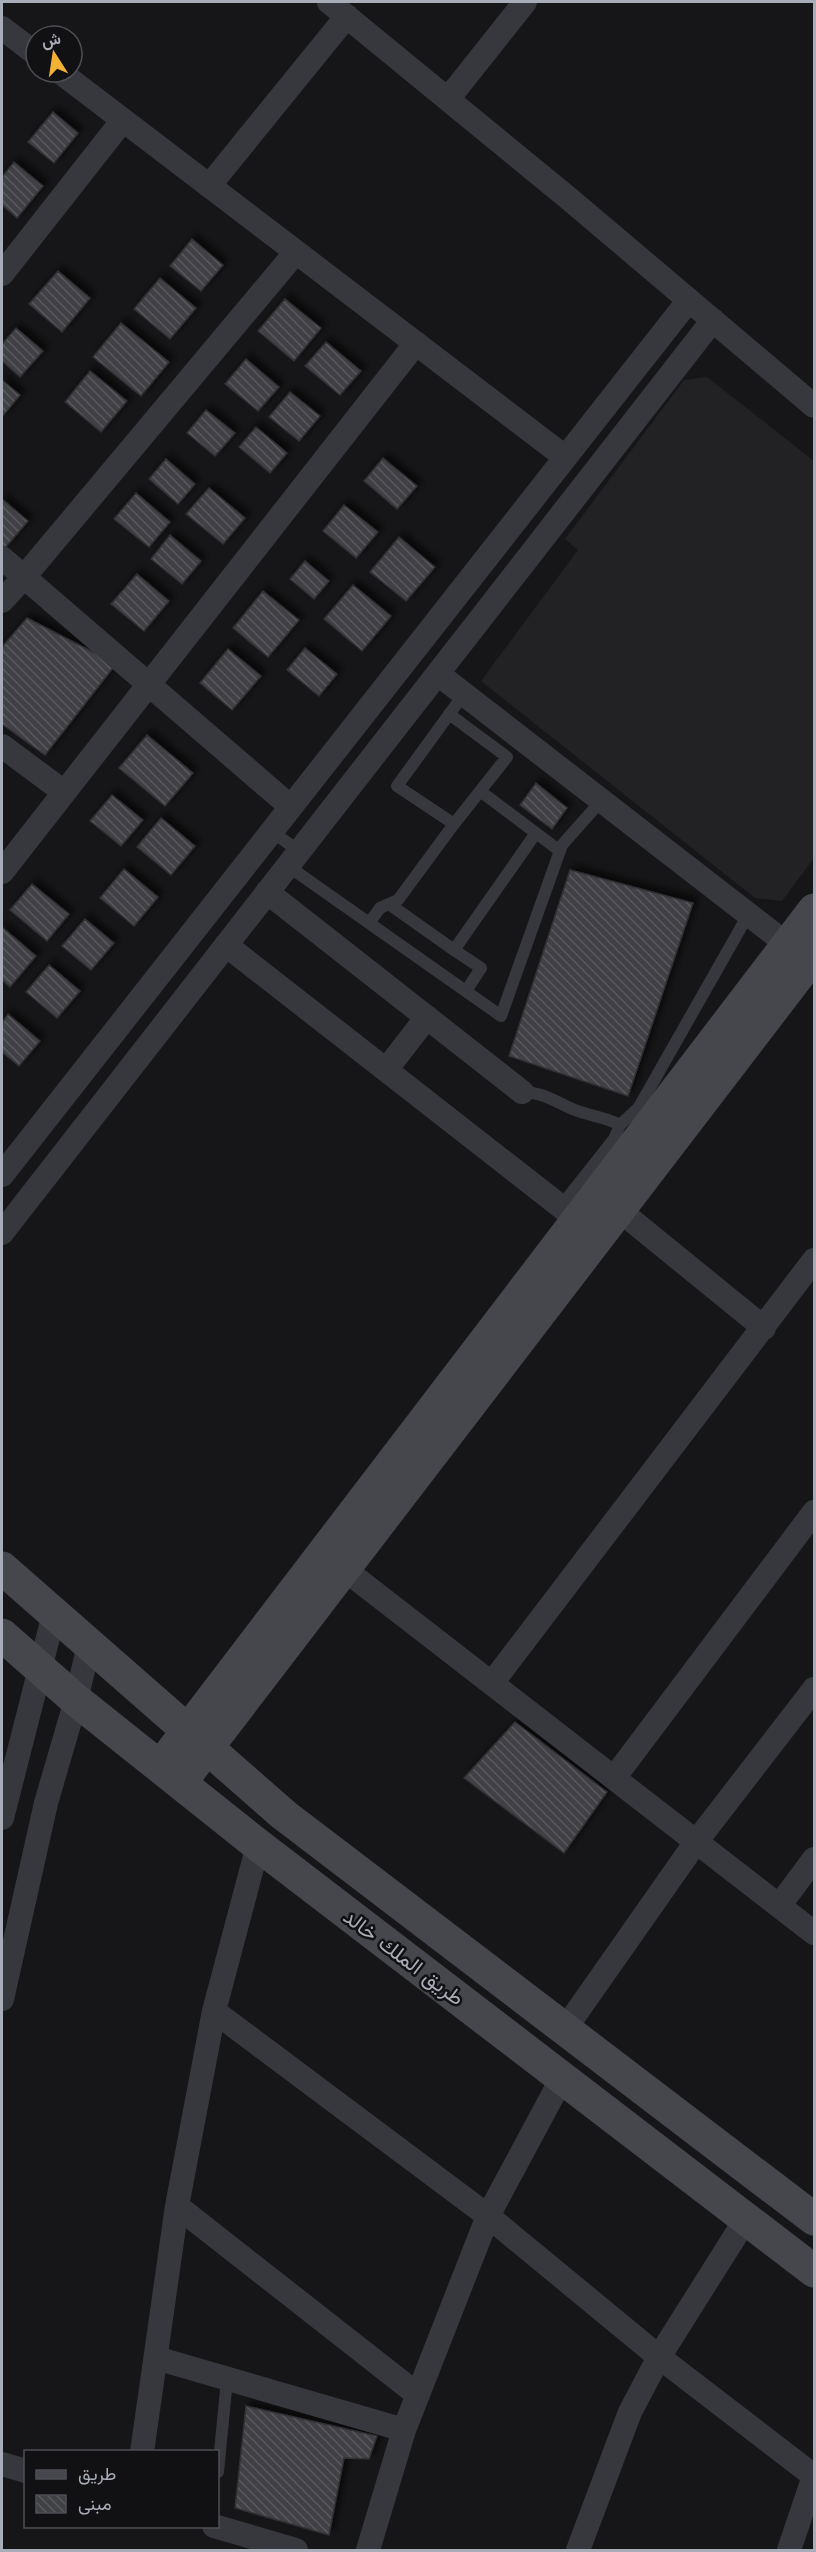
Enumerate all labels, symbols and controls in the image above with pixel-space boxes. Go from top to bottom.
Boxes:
north arrow [24,24,84,84]
text: ش [40,29,62,51]
street label: طريق الملك خالد [338,1904,469,2011]
legend [24,2450,219,2528]
text: طريق [78,2463,116,2485]
text: مبنى [78,2493,112,2515]

